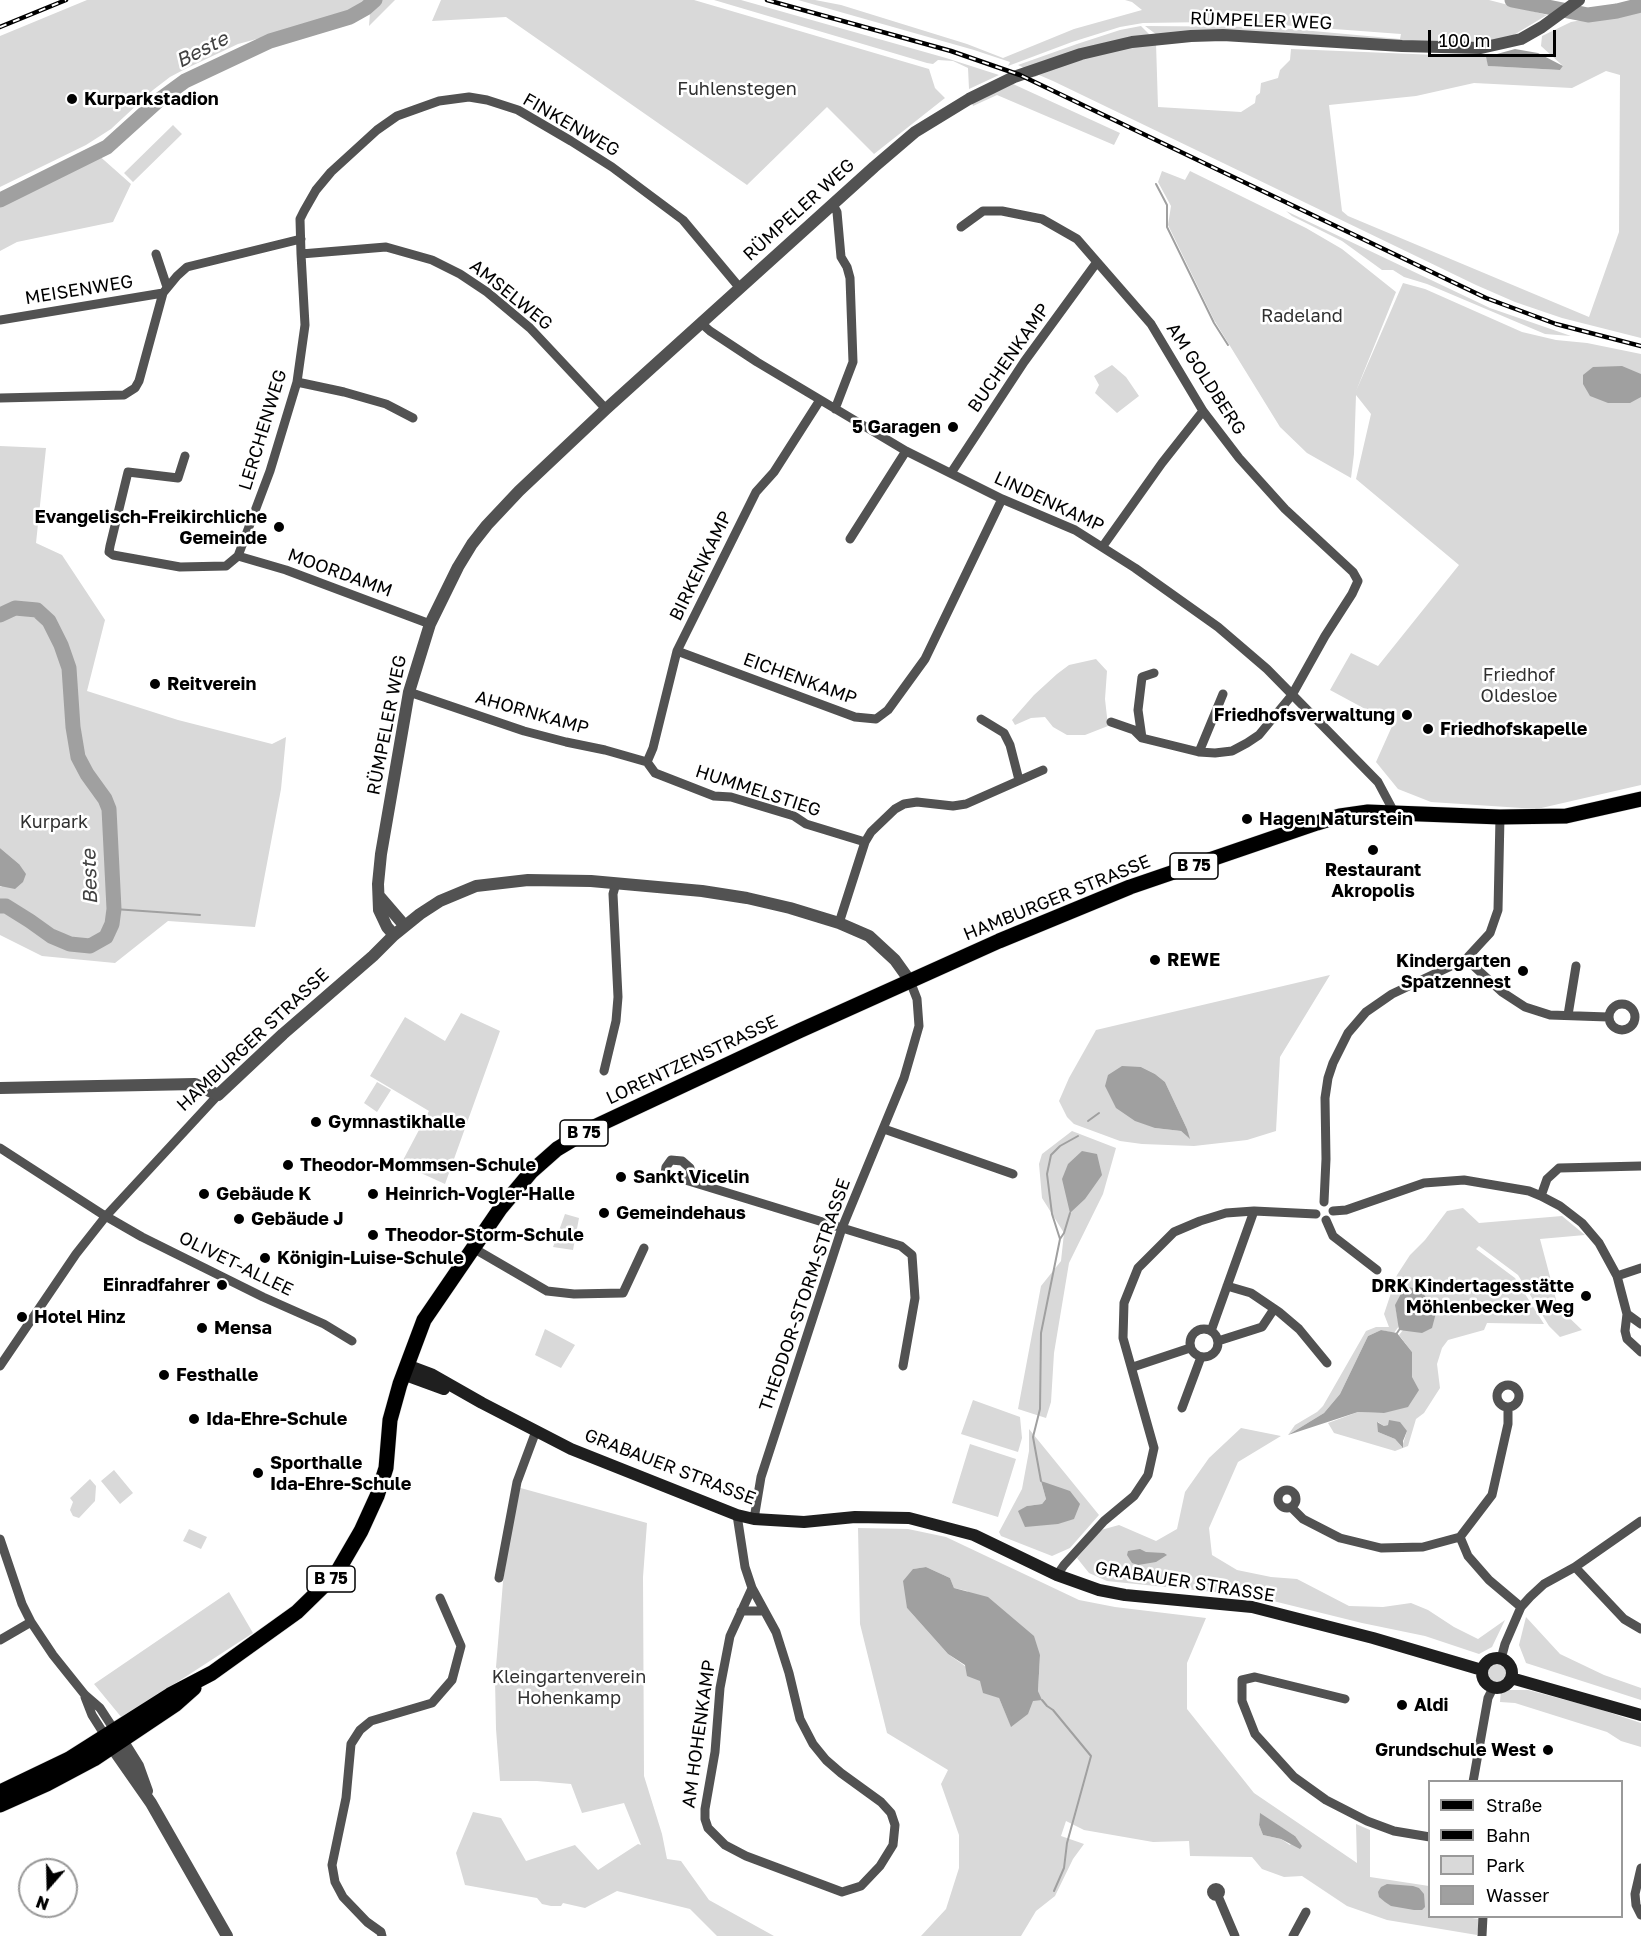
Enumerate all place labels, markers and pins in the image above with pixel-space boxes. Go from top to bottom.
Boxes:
place label: Kurparkstadion [84,88,219,110]
marker: Kurparkstadion [65,92,79,106]
place label: 5 Garagen [852,416,941,438]
marker: 5 Garagen [946,420,960,434]
place label: Evangelisch-Freikirchliche Gemeinde [34,506,267,548]
marker: Evangelisch-Freikirchliche Gemeinde [272,520,286,534]
place label: Reitverein [167,673,256,695]
marker: Reitverein [148,677,162,691]
place label: Friedhofsverwaltung [1214,704,1395,726]
marker: Friedhofsverwaltung [1400,708,1414,722]
place label: Friedhofskapelle [1440,718,1587,740]
marker: Friedhofskapelle [1421,722,1435,736]
place label: Hagen Naturstein [1259,808,1413,830]
marker: Hagen Naturstein [1240,812,1254,826]
marker: Restaurant Akropolis [1366,843,1380,857]
place label: Restaurant Akropolis [1325,859,1421,902]
place label: REWE [1167,949,1220,971]
place label: Kindergarten Spatzennest [1396,950,1511,992]
marker: REWE [1148,953,1162,967]
marker: Kindergarten Spatzennest [1516,964,1530,978]
place label: Gymnastikhalle [328,1111,466,1133]
marker: Gymnastikhalle [309,1115,323,1129]
place label: Theodor-Mommsen-Schule [300,1154,536,1176]
marker: Theodor-Mommsen-Schule [281,1158,295,1172]
place label: Sankt Vicelin [633,1166,749,1188]
marker: Sankt Vicelin [614,1170,628,1184]
place label: Gebäude K [216,1183,311,1205]
place label: Heinrich-Vogler-Halle [385,1183,575,1205]
marker: Gebäude K [197,1187,211,1201]
marker: Heinrich-Vogler-Halle [366,1187,380,1201]
place label: Gemeindehaus [616,1202,746,1224]
marker: Gemeindehaus [597,1206,611,1220]
place label: Gebäude J [251,1208,344,1230]
marker: Gebäude J [232,1212,246,1226]
place label: Theodor-Storm-Schule [385,1224,584,1246]
marker: Theodor-Storm-Schule [366,1228,380,1242]
place label: Königin-Luise-Schule [277,1247,464,1269]
marker: Königin-Luise-Schule [258,1251,272,1265]
place label: Einradfahrer [103,1274,210,1296]
place label: DRK Kindertagesstätte Möhlenbecker Weg [1371,1275,1574,1318]
marker: Einradfahrer [215,1278,229,1292]
marker: DRK Kindertagesstätte Möhlenbecker Weg [1579,1289,1593,1303]
place label: Hotel Hinz [34,1306,125,1328]
marker: Hotel Hinz [15,1310,29,1324]
place label: Mensa [214,1317,272,1339]
marker: Mensa [195,1321,209,1335]
place label: Festhalle [176,1364,258,1386]
marker: Festhalle [157,1368,171,1382]
place label: Ida-Ehre-Schule [206,1408,347,1430]
marker: Ida-Ehre-Schule [187,1412,201,1426]
place label: Sporthalle Ida-Ehre-Schule [270,1452,411,1494]
marker: Sporthalle Ida-Ehre-Schule [251,1466,265,1480]
place label: Aldi [1414,1694,1449,1716]
marker: Aldi [1395,1698,1409,1712]
place label: Grundschule West [1375,1739,1536,1761]
marker: Grundschule West [1541,1743,1555,1757]

